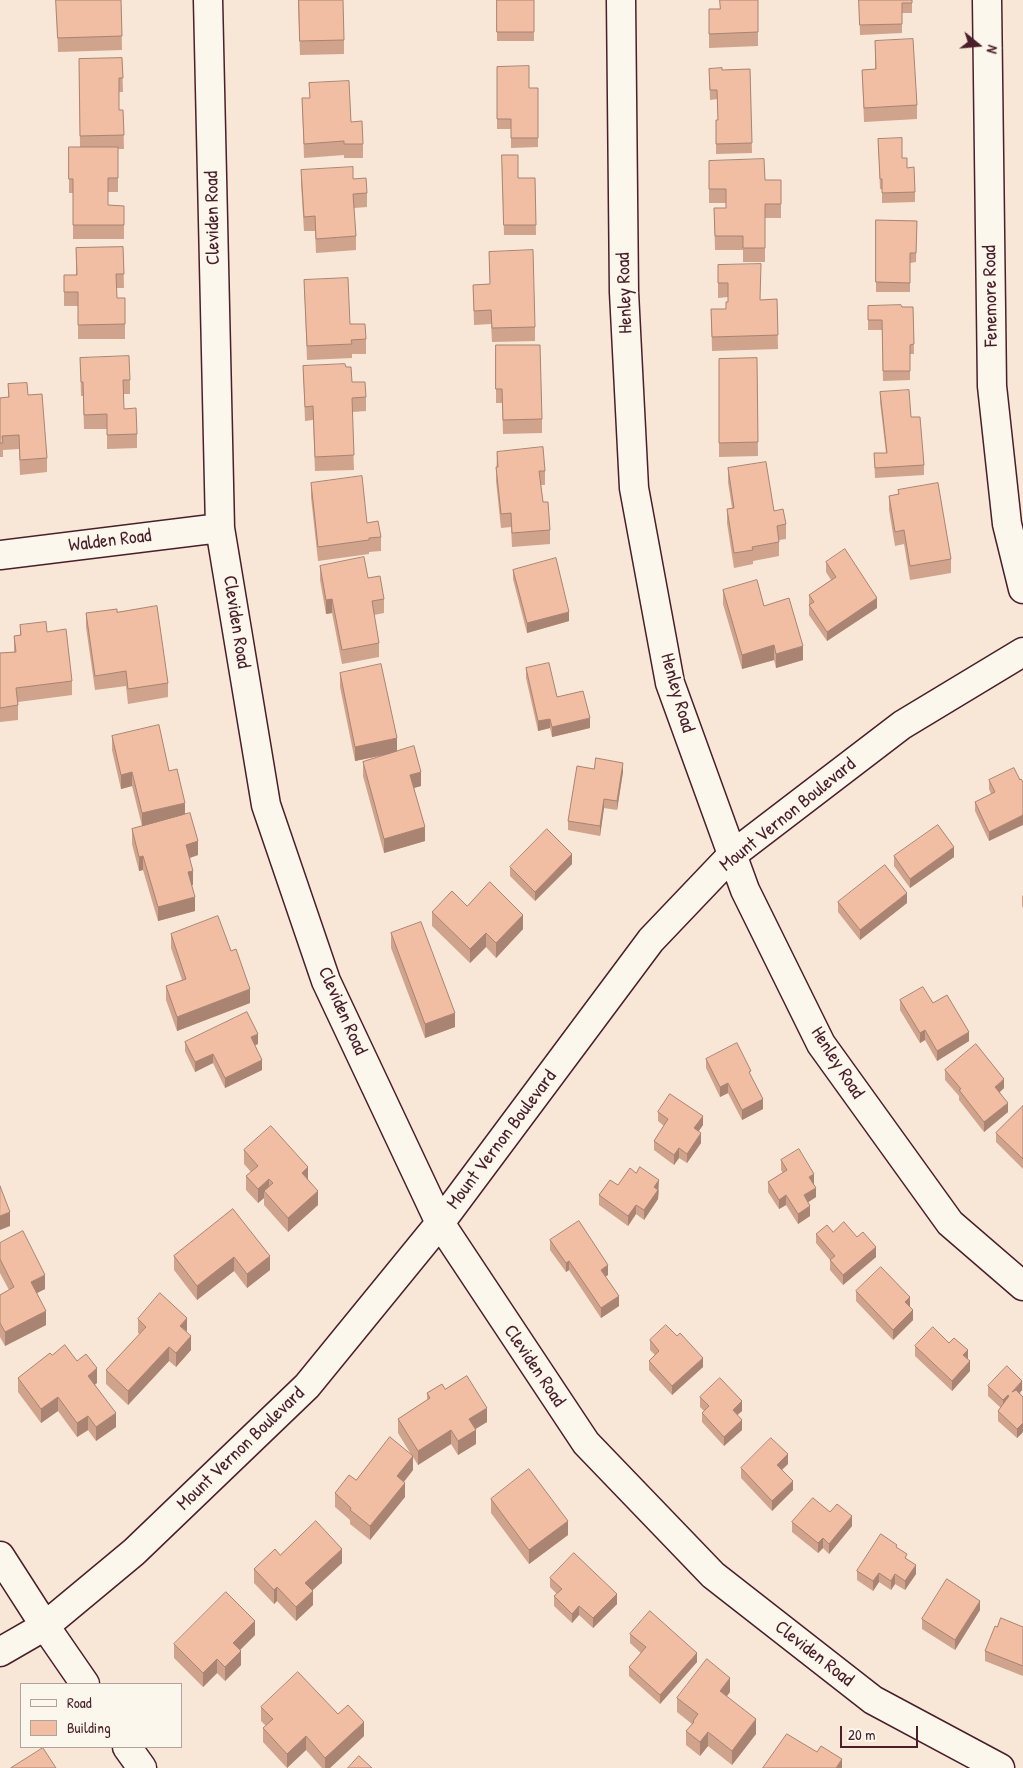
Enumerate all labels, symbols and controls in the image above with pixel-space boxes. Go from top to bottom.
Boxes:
north arrow [953,20,1003,70]
text: N [983,43,1003,56]
street label: Cleviden Road [201,171,225,265]
street label: Fenemore Road [979,245,1003,347]
street label: Henley Road [612,252,638,334]
street label: Walden Road [67,525,153,557]
street label: Cleviden Road [217,574,255,670]
street label: Henley Road [655,651,699,735]
street label: Mount Vernon Boulevard [716,753,860,877]
street label: Cleviden Road [312,963,372,1059]
street label: Henley Road [805,1023,869,1103]
street label: Mount Vernon Boulevard [442,1066,562,1214]
street label: Cleviden Road [498,1321,570,1411]
street label: Mount Vernon Boulevard [173,1382,309,1516]
street label: Cleviden Road [770,1616,858,1692]
legend [20,1683,182,1748]
text: Road [67,1692,92,1713]
scale bar [843,1716,920,1748]
text: Building [67,1717,111,1738]
text: 20 m [848,1724,875,1745]

